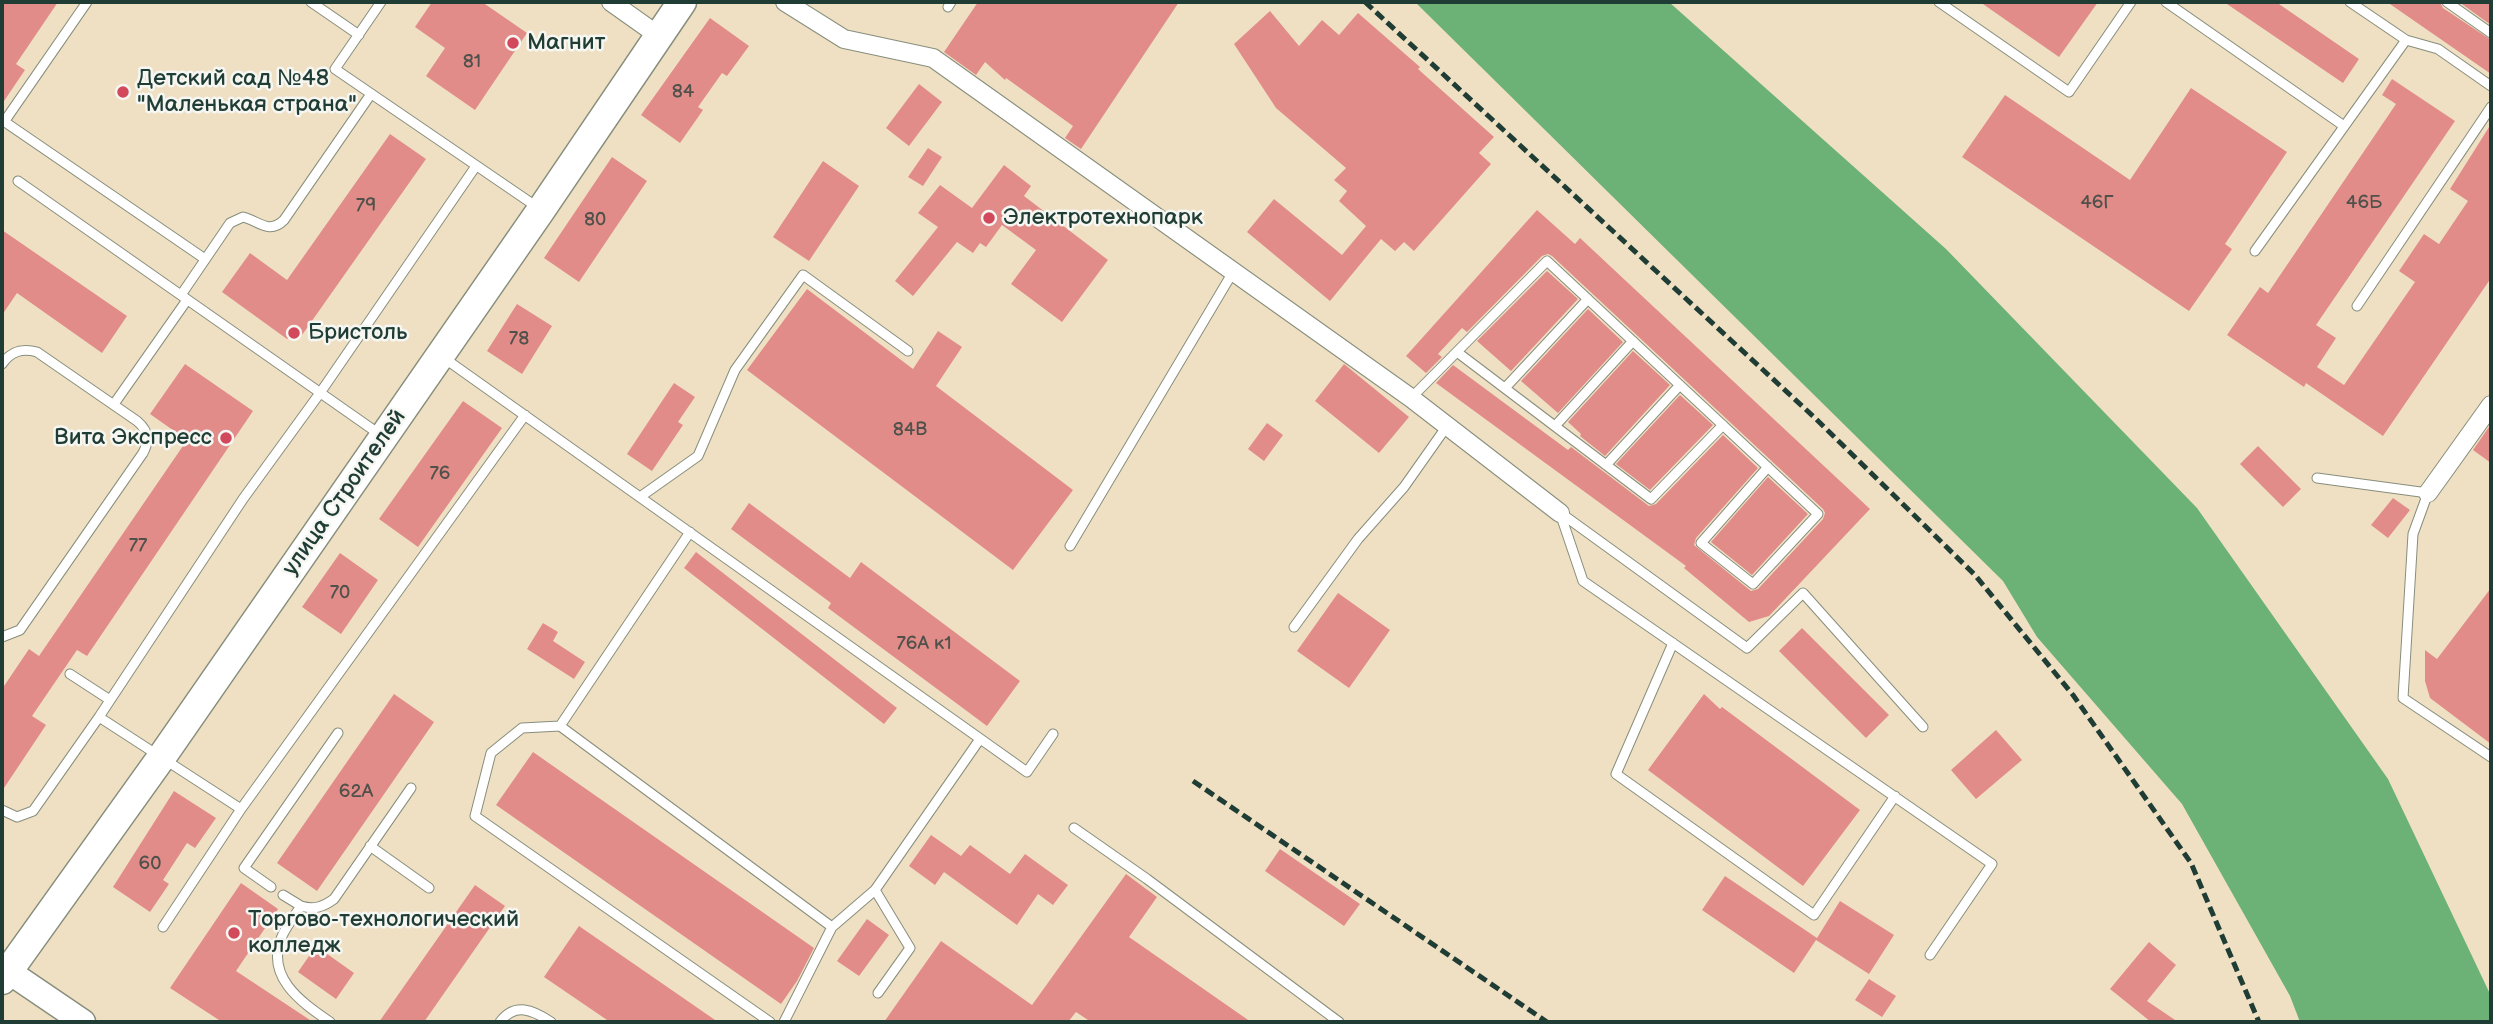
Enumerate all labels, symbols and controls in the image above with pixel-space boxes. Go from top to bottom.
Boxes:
place label: Магнит [527,29,605,57]
marker: Магнит [505,35,521,51]
house number: 81 [463,51,481,73]
place label: Детский сад №48 "Маленькая страна" [137,65,357,119]
house number: 84 [672,81,694,103]
marker: Детский сад №48 "Маленькая страна" [115,84,131,100]
house number: 46Г [2080,192,2114,214]
house number: 46Б [2346,192,2382,214]
house number: 79 [356,195,376,217]
place label: Электротехнопарк [1003,204,1203,232]
house number: 80 [584,209,606,231]
marker: Электротехнопарк [981,210,997,226]
place label: Бристоль [308,319,407,347]
marker: Бристоль [286,325,302,341]
house number: 78 [509,328,529,350]
street label: улица Строителей [277,405,413,581]
house number: 84В [893,419,927,441]
place label: Вита Экспресс [54,424,212,452]
marker: Вита Экспресс [218,430,234,446]
house number: 76 [430,463,450,485]
house number: 77 [129,535,147,557]
house number: 70 [330,582,350,604]
house number: 76А к1 [896,633,952,655]
house number: 62А [339,781,373,803]
house number: 60 [139,853,161,875]
place label: Торгово-технологический колледж [248,906,519,960]
marker: Торгово-технологический колледж [226,925,242,941]

